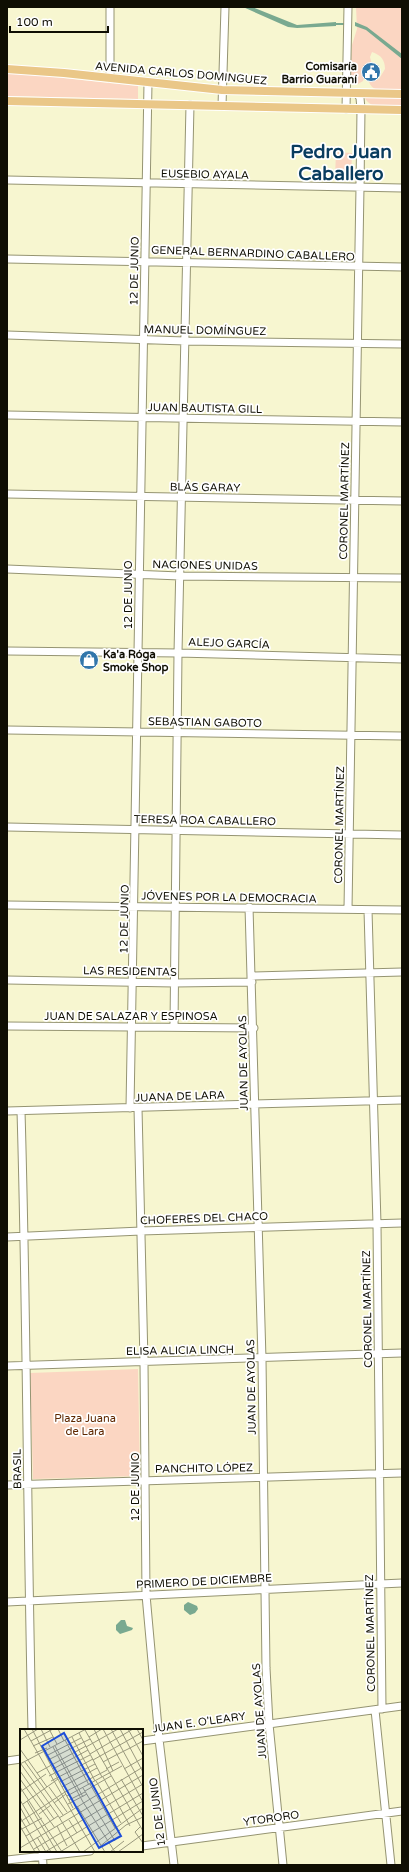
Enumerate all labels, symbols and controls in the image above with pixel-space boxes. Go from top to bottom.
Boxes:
scale bar [10,8,108,34]
text: 100 m [16,15,53,29]
street label: AVENIDA CARLOS DOMINGUEZ [94,60,267,87]
place label: Comisaría Barrio Guaraní [281,60,357,86]
public building icon: Comisaría Barrio Guaraní [360,61,382,83]
district label: Pedro Juan Caballero [290,141,392,185]
street label: EUSEBIO AYALA [161,167,249,182]
street label: 12 DE JUNIO [127,236,142,306]
street label: GENERAL BERNARDINO CABALLERO [151,243,355,264]
street label: MANUEL DOMÍNGUEZ [144,322,266,338]
street label: JUAN BAUTISTA GILL [148,401,263,416]
street label: CORONEL MARTÍNEZ [336,442,352,560]
street label: BLÁS GARAY [170,479,240,495]
street label: NACIONES UNIDAS [152,558,258,573]
street label: 12 DE JUNIO [122,560,135,630]
street label: ALEJO GARCÍA [188,635,270,651]
place label: Ka'a Róga Smoke Shop [103,648,169,675]
shop icon: Ka'a Róga Smoke Shop [78,649,100,671]
street label: SEBASTIAN GABOTO [148,715,262,730]
street label: CORONEL MARTÍNEZ [331,766,347,884]
street label: TERESA ROA CABALLERO [134,813,276,828]
street label: 12 DE JUNIO [117,884,132,954]
street label: JÓVENES POR LA DEMOCRACIA [141,888,317,906]
street label: LAS RESIDENTAS [83,964,177,979]
street label: JUAN DE SALAZAR Y ESPINOSA [44,1010,218,1023]
street label: JUAN DE AYOLAS [236,1015,251,1111]
street label: JUANA DE LARA [135,1088,225,1105]
street label: CHOFERES DEL CHACO [140,1210,268,1227]
street label: CORONEL MARTÍNEZ [359,1250,375,1368]
street label: JUAN DE AYOLAS [244,1339,259,1435]
street label: ELISA ALICIA LINCH [126,1343,234,1358]
park label: Plaza Juana de Lara [54,1412,116,1438]
street label: BRASIL [11,1448,24,1489]
street label: 12 DE JUNIO [129,1452,142,1522]
street label: PANCHITO LÓPEZ [155,1460,253,1476]
street label: PRIMERO DE DICIEMBRE [136,1571,272,1592]
street label: CORONEL MARTÍNEZ [362,1574,378,1692]
street label: JUAN DE AYOLAS [250,1663,269,1759]
street label: JUAN E. O'LEARY [152,1710,246,1735]
inset map [20,1729,143,1852]
street label: 12 DE JUNIO [147,1777,168,1847]
street label: YTORORO [242,1808,300,1829]

